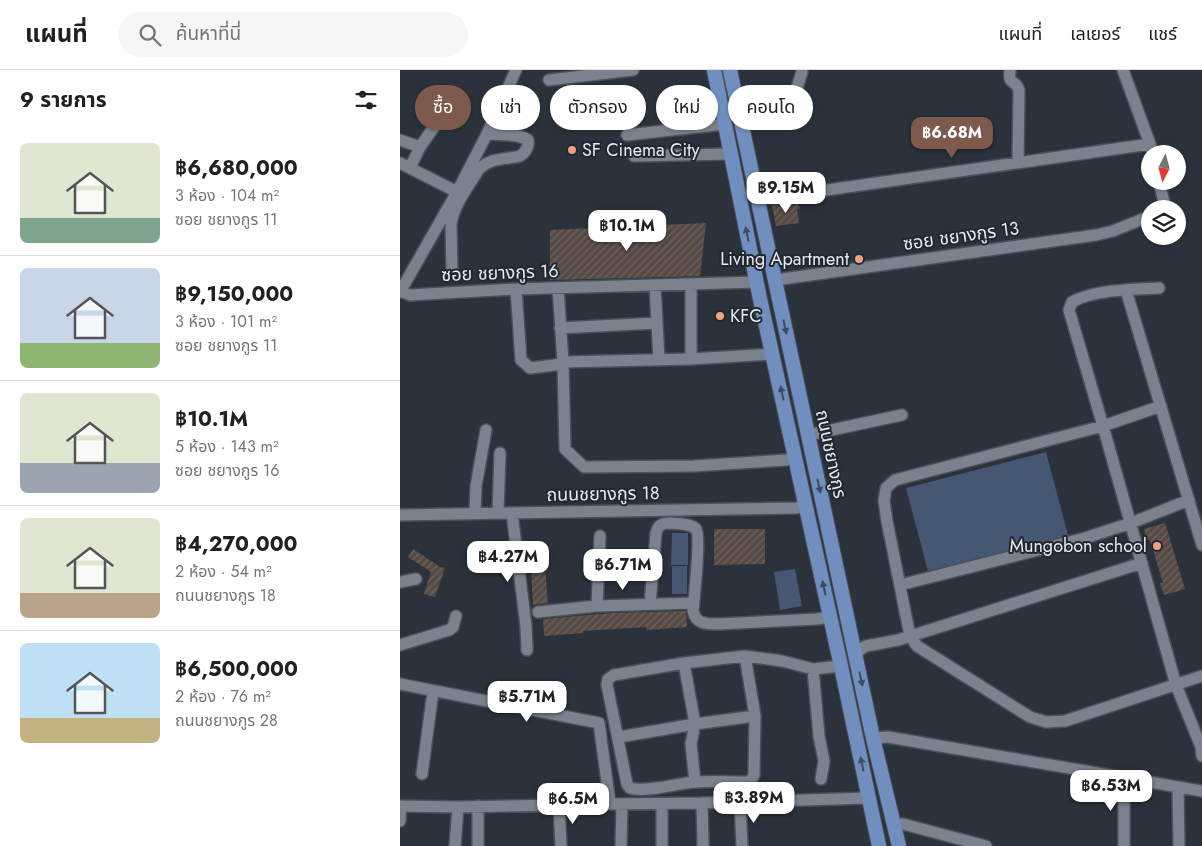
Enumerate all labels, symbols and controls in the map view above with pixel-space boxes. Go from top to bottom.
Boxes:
search box [118,12,468,57]
text: แผนที่ [25,16,88,51]
text: ค้นหาที่นี่ [176,20,241,47]
icon: search [136,21,164,49]
text: แผนที่ [998,21,1042,47]
text: เลเยอร์ [1070,21,1120,47]
text: แชร์ [1148,21,1177,47]
text: 9 รายการ [20,85,107,115]
chip: ซื้อ [415,85,471,130]
chip: เช่า [481,85,540,130]
chip: ตัวกรอง [550,85,646,130]
chip: ใหม่ [656,85,718,130]
chip: คอนโด [728,85,813,130]
icon: filters [352,86,380,114]
pin: ฿6.68M [911,116,993,159]
text: ฿6.68M [922,121,982,144]
place label: SF Cinema City [582,137,699,163]
marker: SF Cinema City [566,144,578,156]
north arrow [1141,145,1186,190]
map controls [1141,145,1186,245]
text: ฿6,680,000 [175,153,298,183]
icon: home [60,163,120,223]
pin: ฿9.15M [745,172,827,214]
text: ฿9.15M [758,176,814,199]
text: 3 ห้อง · 104 m² [175,184,279,207]
button: layers [1141,200,1186,245]
text: ซอย ชยางกูร 11 [175,208,277,231]
pin: ฿10.1M [586,210,668,252]
text: ฿10.1M [599,214,655,237]
street label: ซอย ชยางกูร 13 [901,215,1021,257]
one-way arrow [743,226,751,242]
place label: Living Apartment [720,246,850,272]
marker: Living Apartment [853,253,865,265]
street label: ซอย ชยางกูร 16 [441,258,559,288]
text: ฿9,150,000 [175,279,293,309]
icon: home [60,288,120,348]
place label: KFC [730,303,762,329]
text: 3 ห้อง · 101 m² [175,310,277,333]
marker: KFC [714,310,726,322]
one-way arrow [781,320,789,335]
text: ซอย ชยางกูร 11 [175,334,277,357]
one-way arrow [777,385,785,401]
text: ฿10.1M [175,404,248,434]
street label: ถนนชยางกูร [809,407,853,501]
icon: home [60,413,120,473]
text: 5 ห้อง · 143 m² [175,435,278,458]
text: ซอย ชยางกูร 16 [175,459,279,482]
one-way arrow [815,479,823,494]
street label: ถนนชยางกูร 18 [546,480,660,508]
text: ฿4,270,000 [175,529,298,559]
place label: Mungobon school [1009,533,1147,559]
icon: home [60,538,120,598]
pin: ฿4.27M [467,540,549,583]
marker: Mungobon school [1151,540,1163,552]
text: ฿4.27M [478,545,538,568]
pin: ฿6.71M [582,548,664,591]
text: ฿6.71M [594,553,652,576]
text: 2 ห้อง · 54 m² [175,560,272,583]
one-way arrow [820,581,828,596]
text: ถนนชยางกูร 18 [175,584,276,607]
text: ฿6,500,000 [175,654,298,684]
icon: home [60,663,120,723]
one-way arrow [857,672,865,687]
pin: ฿5.71M [486,680,568,723]
text: 2 ห้อง · 76 m² [175,685,271,708]
text: ฿5.71M [499,685,555,708]
text: ถนนชยางกูร 28 [175,709,278,732]
one-way arrow [858,756,866,772]
pin: ฿6.53M [1070,770,1152,812]
text: ฿6.53M [1081,774,1141,797]
pin: ฿6.5M [538,782,608,825]
pin: ฿3.89M [713,782,795,824]
text: ฿3.89M [724,786,784,809]
text: ฿6.5M [548,787,598,810]

